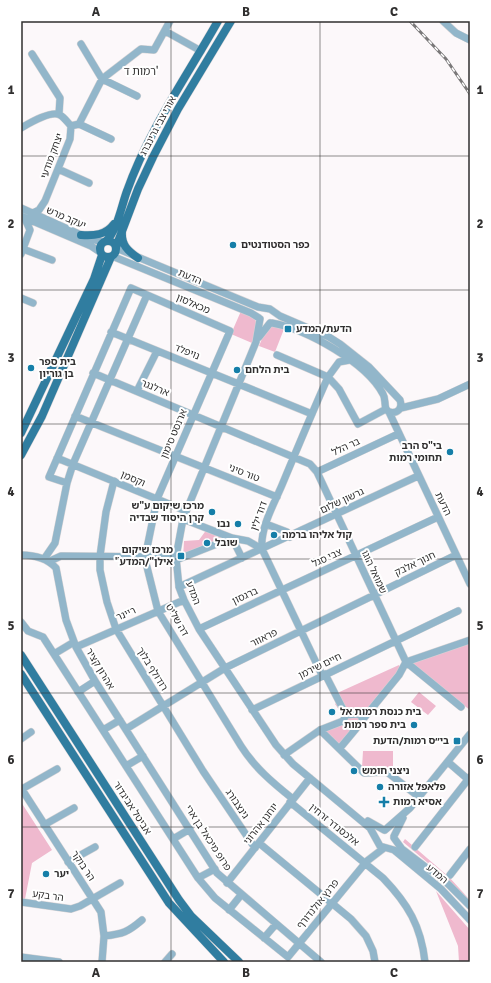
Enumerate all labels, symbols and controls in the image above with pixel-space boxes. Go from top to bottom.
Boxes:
text: A [92,4,101,20]
text: B [242,4,250,20]
text: C [390,4,398,20]
district label: רמות ד' [124,65,158,78]
text: 1 [7,82,15,98]
text: 1 [476,82,484,98]
street label: אורי צבי גרינברג [137,94,179,158]
street label: יצחק מודעי [38,132,66,180]
street label: יעקב מרש [44,204,88,232]
text: 2 [7,216,15,232]
text: 2 [476,216,484,232]
place label: כפר הסטודנטים [241,239,310,251]
marker: כפר הסטודנטים [228,240,238,250]
street label: הדעת [176,267,204,287]
street label: מכאלסון [174,292,212,317]
place label: הדעת/המדע [296,323,352,335]
marker: הדעת/המדע [283,324,293,334]
street label: נויפלד [173,342,202,363]
text: 3 [7,350,15,366]
text: 3 [476,350,484,366]
place label: בית ספר בן גוריון [39,356,76,380]
marker: בית ספר בן גוריון [26,363,36,373]
place label: בית הלחם [245,364,290,376]
marker: בית הלחם [232,365,242,375]
street label: ארלנגר [139,377,171,399]
street label: ארנסט סימון [158,407,190,461]
street label: בר הלל [330,435,362,459]
place label: בי"ס הרב תחומי רמות [389,440,442,464]
marker: בי"ס הרב תחומי רמות [445,447,455,457]
street label: טור סיני [227,461,261,485]
street label: וקסמן [119,468,147,490]
text: 4 [7,484,15,500]
text: 4 [476,484,484,500]
street label: גרשון שלום [318,486,366,516]
street label: הדעת [432,490,454,518]
street label: דוד ילין [248,499,270,532]
place label: מרכז שיקום ע"ש קרן היסוד שבדיה [130,500,204,524]
marker: מרכז שיקום ע"ש קרן היסוד שבדיה [207,507,217,517]
place label: נבו [217,518,230,530]
marker: נבו [233,519,243,529]
place label: קול אליהו ברמה [282,529,352,541]
marker: קול אליהו ברמה [269,530,279,540]
place label: שובל [215,537,238,549]
marker: שובל [202,538,212,548]
place label: מרכז שיקום "אילן"/המדע [115,544,173,568]
street label: צבי סגל [310,546,344,570]
street label: שמואל הוגו [359,548,389,596]
street label: חנוך אלבק [393,549,437,579]
marker: מרכז שיקום "אילן"/המדע [176,551,186,561]
street label: המדע [183,580,203,606]
street label: ברגסון [230,585,260,607]
street label: דה שליט [163,602,191,639]
street label: ריינר [114,604,138,624]
text: 5 [7,618,15,634]
text: 5 [476,618,484,634]
street label: פראוור [248,626,280,650]
street label: רודולף בלוך [134,645,170,693]
street label: אהרון קציר [83,646,117,692]
street label: חיים שירמן [297,650,343,682]
place label: בית כנסת רמות אל [340,706,421,718]
marker: בית כנסת רמות אל [327,707,337,717]
place label: בית ספר רמות [344,719,406,731]
marker: בית ספר רמות [409,720,419,730]
place label: בי״ס רמות/הדעת [373,735,449,747]
marker: בי״ס רמות/הדעת [452,736,462,746]
text: 6 [7,752,15,768]
text: 6 [476,752,484,768]
place label: ניצני חומש [362,765,410,777]
marker: ניצני חומש [349,766,359,776]
street label: אביטל אביגדור [110,779,154,837]
place label: פלאפל אזורה [388,781,446,793]
marker: פלאפל אזורה [375,782,385,792]
street label: גינצבורג [223,787,251,821]
marker: אסיא רמות [378,796,390,808]
place label: אסיא רמות [393,796,442,808]
street label: יוחנן אהרוני [241,801,281,847]
street label: אלכסנדר זרחין [307,801,361,849]
street label: פרופ מיכאל בן ארי [182,803,234,873]
street label: הר בוקר [69,849,97,883]
street label: המדע [424,862,450,886]
place label: יער [54,868,69,880]
marker: יער [41,869,51,879]
street label: פרנץ אולנדורף [294,877,342,931]
text: 7 [7,886,15,902]
text: 7 [476,886,484,902]
street label: הר בקע [32,888,64,904]
text: A [92,965,101,981]
text: B [242,965,250,981]
text: C [390,965,398,981]

